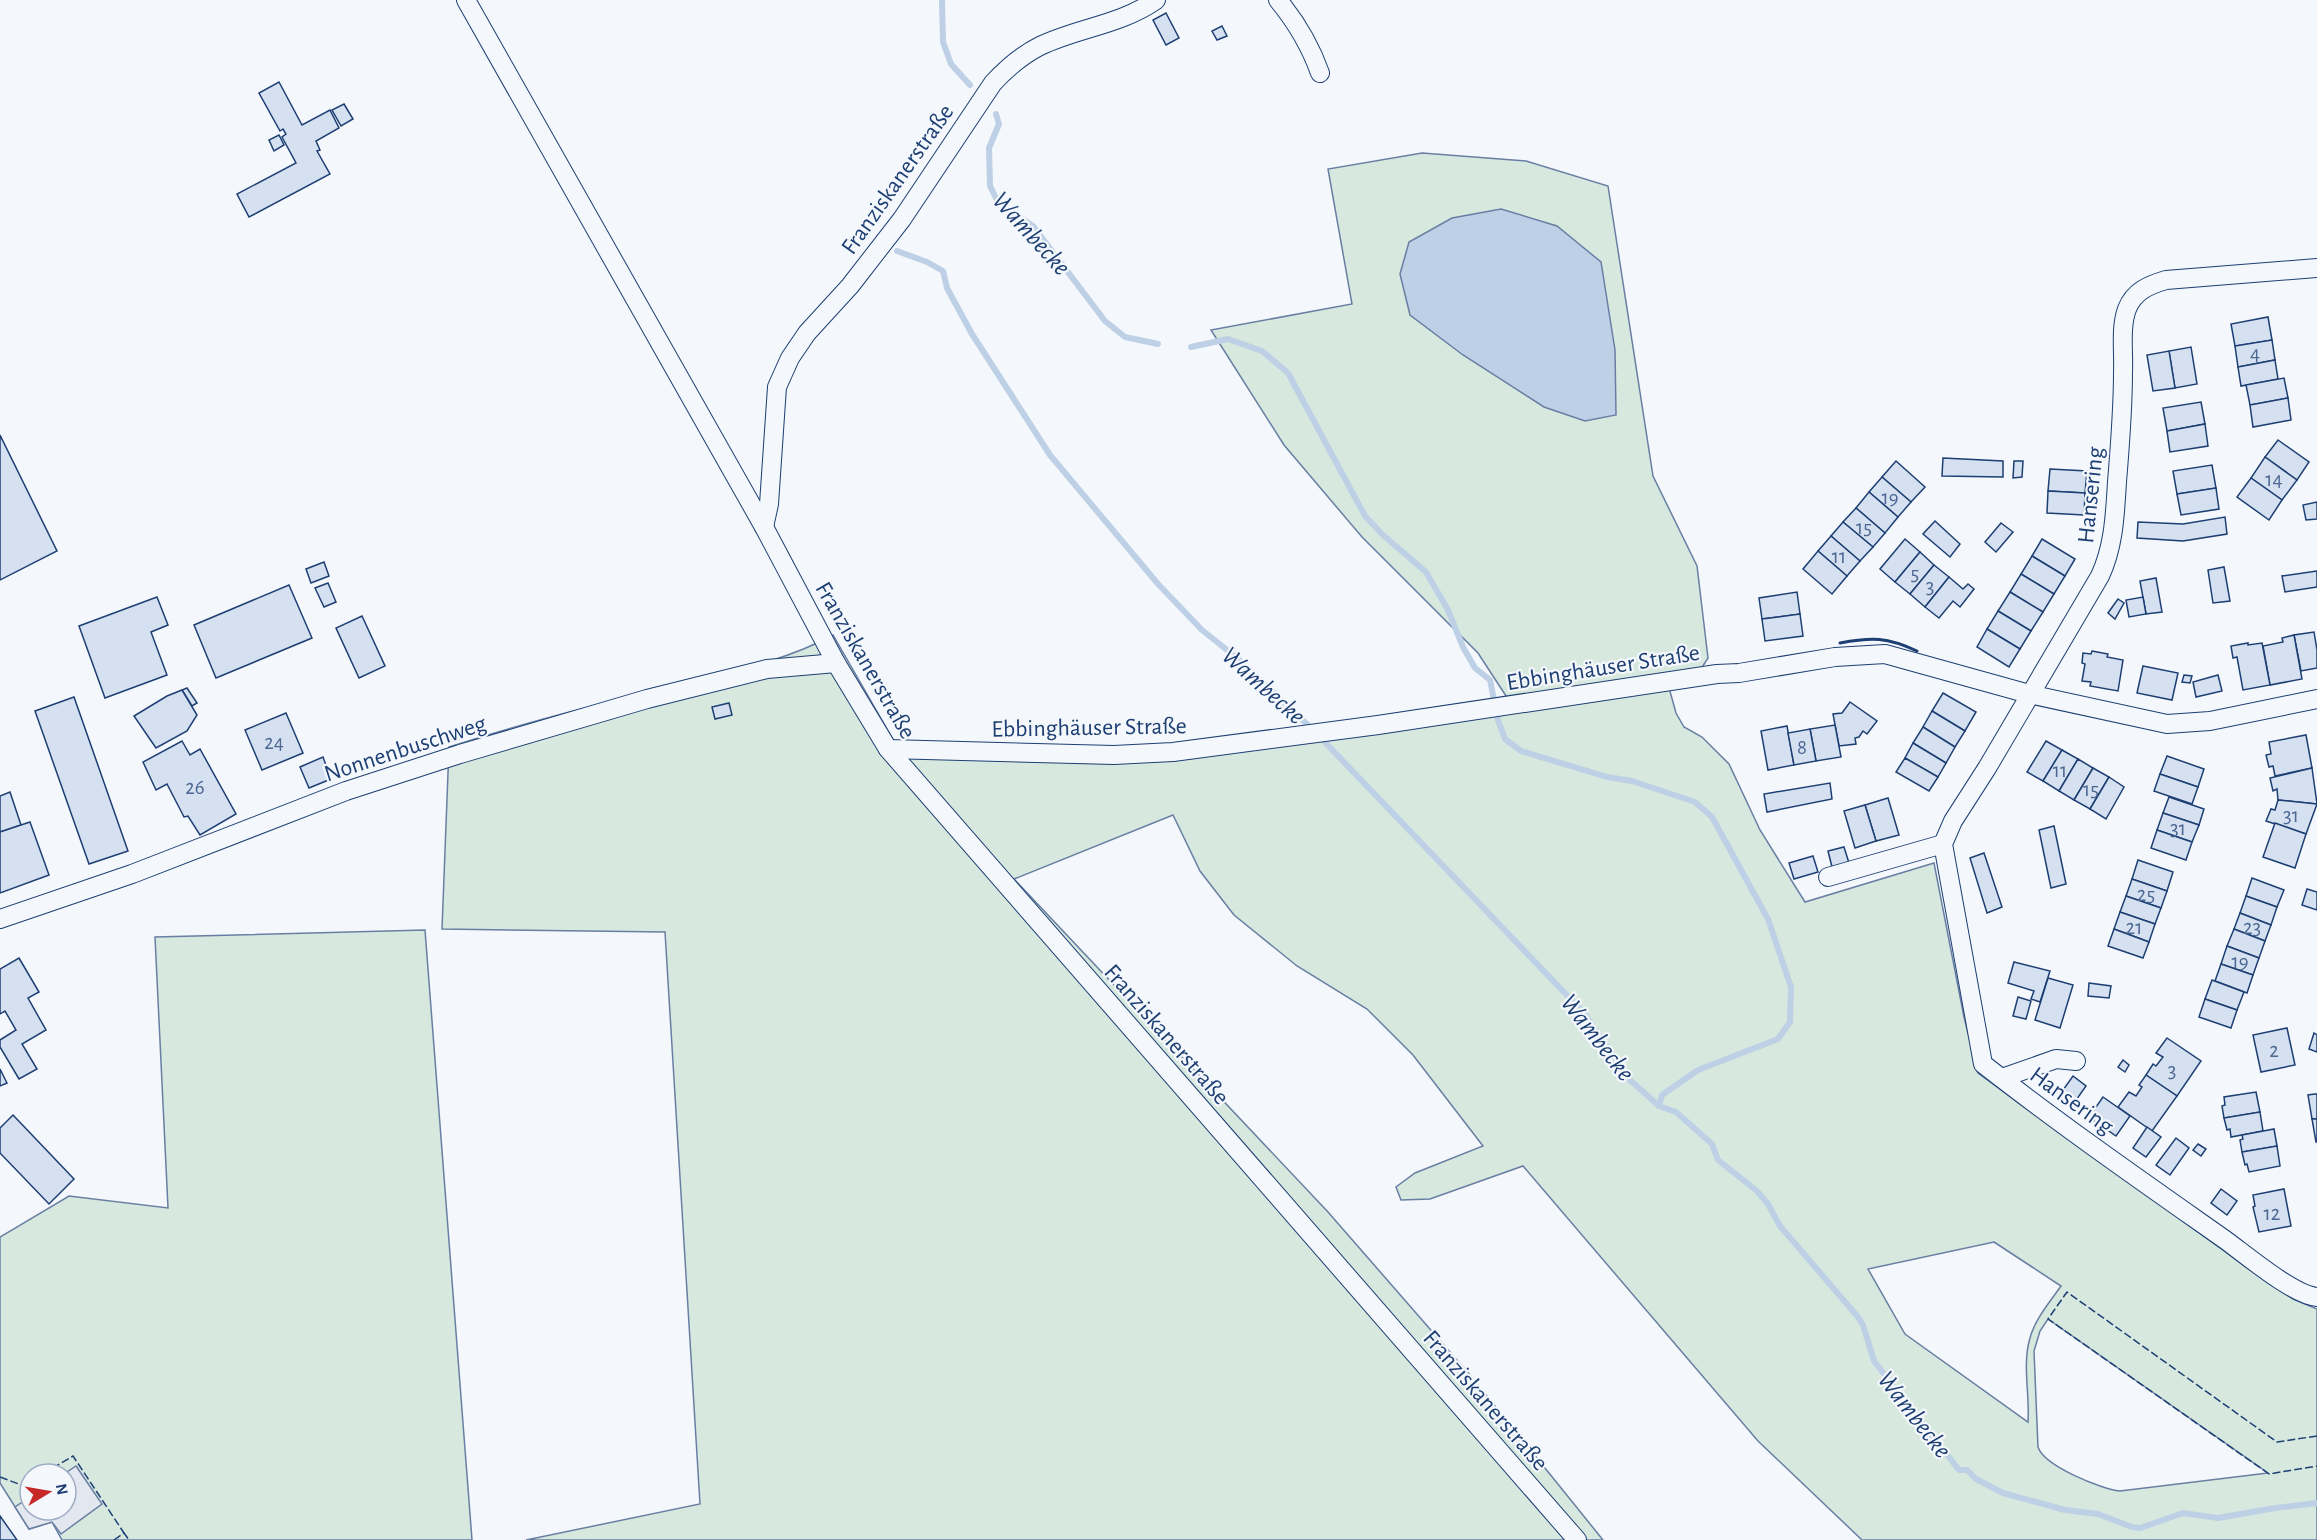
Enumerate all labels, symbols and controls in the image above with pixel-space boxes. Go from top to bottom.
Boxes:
street label: Franziskanerstraße [837,100,958,259]
water label: Wambecke [987,187,1075,281]
house number: 4 [2250,343,2260,364]
street label: Hansering [2074,445,2108,544]
house number: 14 [2265,469,2283,490]
house number: 19 [1881,487,1899,508]
house number: 15 [1856,517,1872,538]
house number: 11 [1832,546,1846,567]
house number: 5 [1911,563,1919,584]
house number: 3 [1926,576,1934,597]
street label: Franziskanerstraße [811,578,920,743]
street label: Ebbinghäuser Straße [1505,641,1702,695]
water label: Wambecke [1217,642,1310,730]
street label: Nonnenbuschweg [321,711,489,786]
street label: Ebbinghäuser Straße [991,714,1187,742]
house number: 24 [264,732,284,753]
house number: 8 [1797,737,1807,758]
house number: 11 [2053,760,2067,781]
house number: 26 [185,777,205,798]
house number: 15 [2083,779,2099,800]
house number: 31 [2283,805,2299,826]
house number: 31 [2170,818,2186,839]
house number: 25 [2137,884,2155,905]
house number: 21 [2126,917,2142,938]
house number: 23 [2243,917,2261,938]
house number: 19 [2231,951,2249,972]
street label: Franziskanerstraße [1099,960,1233,1109]
water label: Wambecke [1555,989,1639,1086]
house number: 2 [2269,1040,2279,1061]
house number: 3 [2168,1060,2176,1081]
street label: Hansering [2025,1063,2118,1139]
house number: 12 [2264,1203,2280,1224]
street label: Franziskanerstraße [1418,1326,1552,1475]
water label: Wambecke [1872,1366,1956,1463]
north arrow [18,1462,78,1522]
text: N [53,1482,71,1496]

